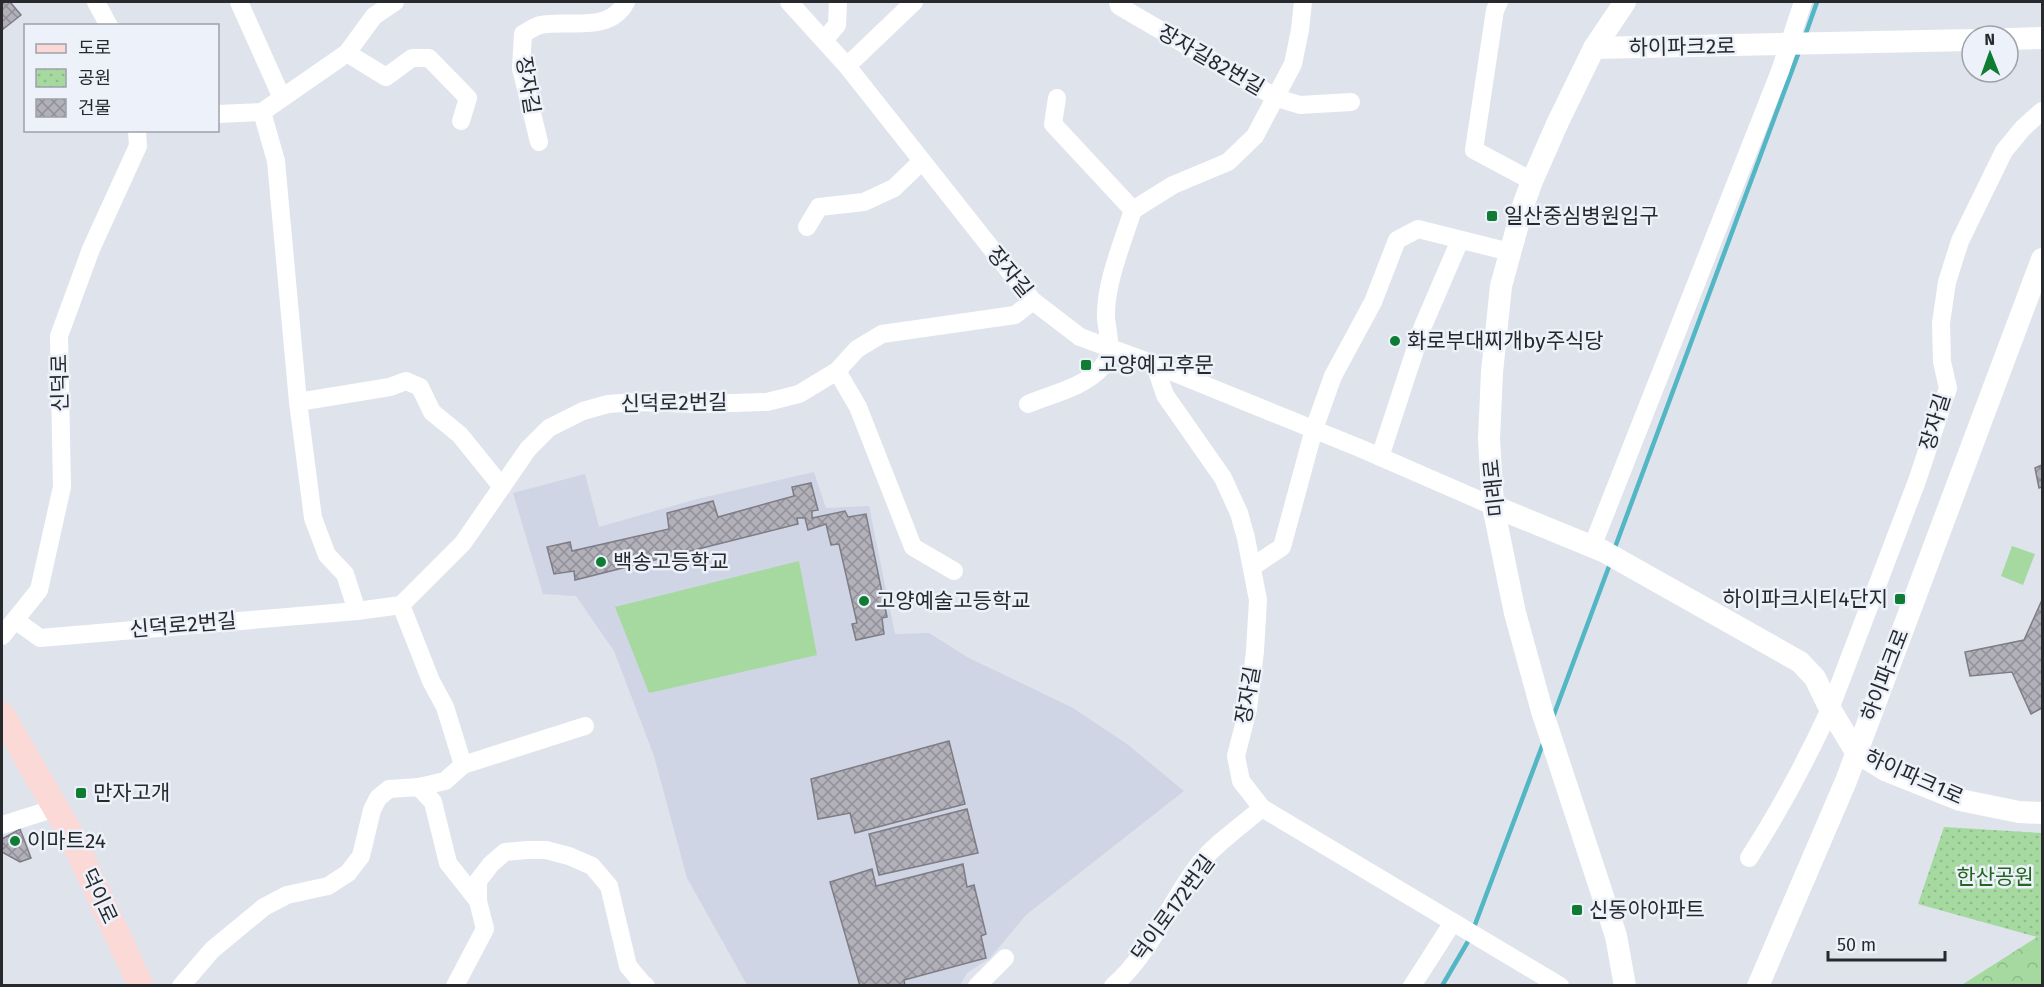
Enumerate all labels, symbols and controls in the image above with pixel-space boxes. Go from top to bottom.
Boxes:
street label: 장자길82번길 [1153,19,1269,101]
legend [24,24,219,132]
north arrow [1960,24,2020,84]
text: N [1984,30,1995,49]
street label: 하이파크2로 [1628,33,1736,61]
text: 도로 [78,37,111,59]
street label: 장자길 [511,54,545,116]
text: 공원 [78,67,111,89]
text: 건물 [78,97,111,119]
place label: 일산중심병원입구 [1504,203,1659,229]
marker: 일산중심병원입구 [1485,209,1499,223]
street label: 장자길 [982,241,1038,303]
place label: 화로부대찌개by주식당 [1407,328,1604,354]
marker: 화로부대찌개by주식당 [1388,334,1402,348]
place label: 고양예고후문 [1098,352,1214,378]
street label: 신덕로 [46,354,74,412]
marker: 고양예고후문 [1079,358,1093,372]
street label: 신덕로2번길 [620,389,728,417]
street label: 장자길 [1914,390,1956,454]
street label: 미래로 [1478,458,1510,518]
place label: 백송고등학교 [613,549,729,575]
marker: 백송고등학교 [594,555,608,569]
place label: 하이파크시티4단지 [1722,586,1888,612]
place label: 고양예술고등학교 [876,588,1031,614]
marker: 하이파크시티4단지 [1893,592,1907,606]
marker: 고양예술고등학교 [857,594,871,608]
street label: 신덕로2번길 [129,607,237,643]
street label: 하이파크로 [1856,625,1914,725]
street label: 장자길 [1230,664,1266,726]
street label: 하이파크1로 [1860,744,1968,810]
place label: 만자고개 [93,780,170,806]
marker: 만자고개 [74,786,88,800]
place label: 이마트24 [27,828,106,854]
marker: 이마트24 [8,834,22,848]
street label: 덕이로172번길 [1126,850,1220,966]
street label: 덕이로 [75,864,123,928]
park label: 한산공원 [1956,864,2034,890]
place label: 신동아아파트 [1589,897,1705,923]
marker: 신동아아파트 [1570,903,1584,917]
scale bar [1828,924,1945,962]
text: 50 m [1837,934,1876,956]

